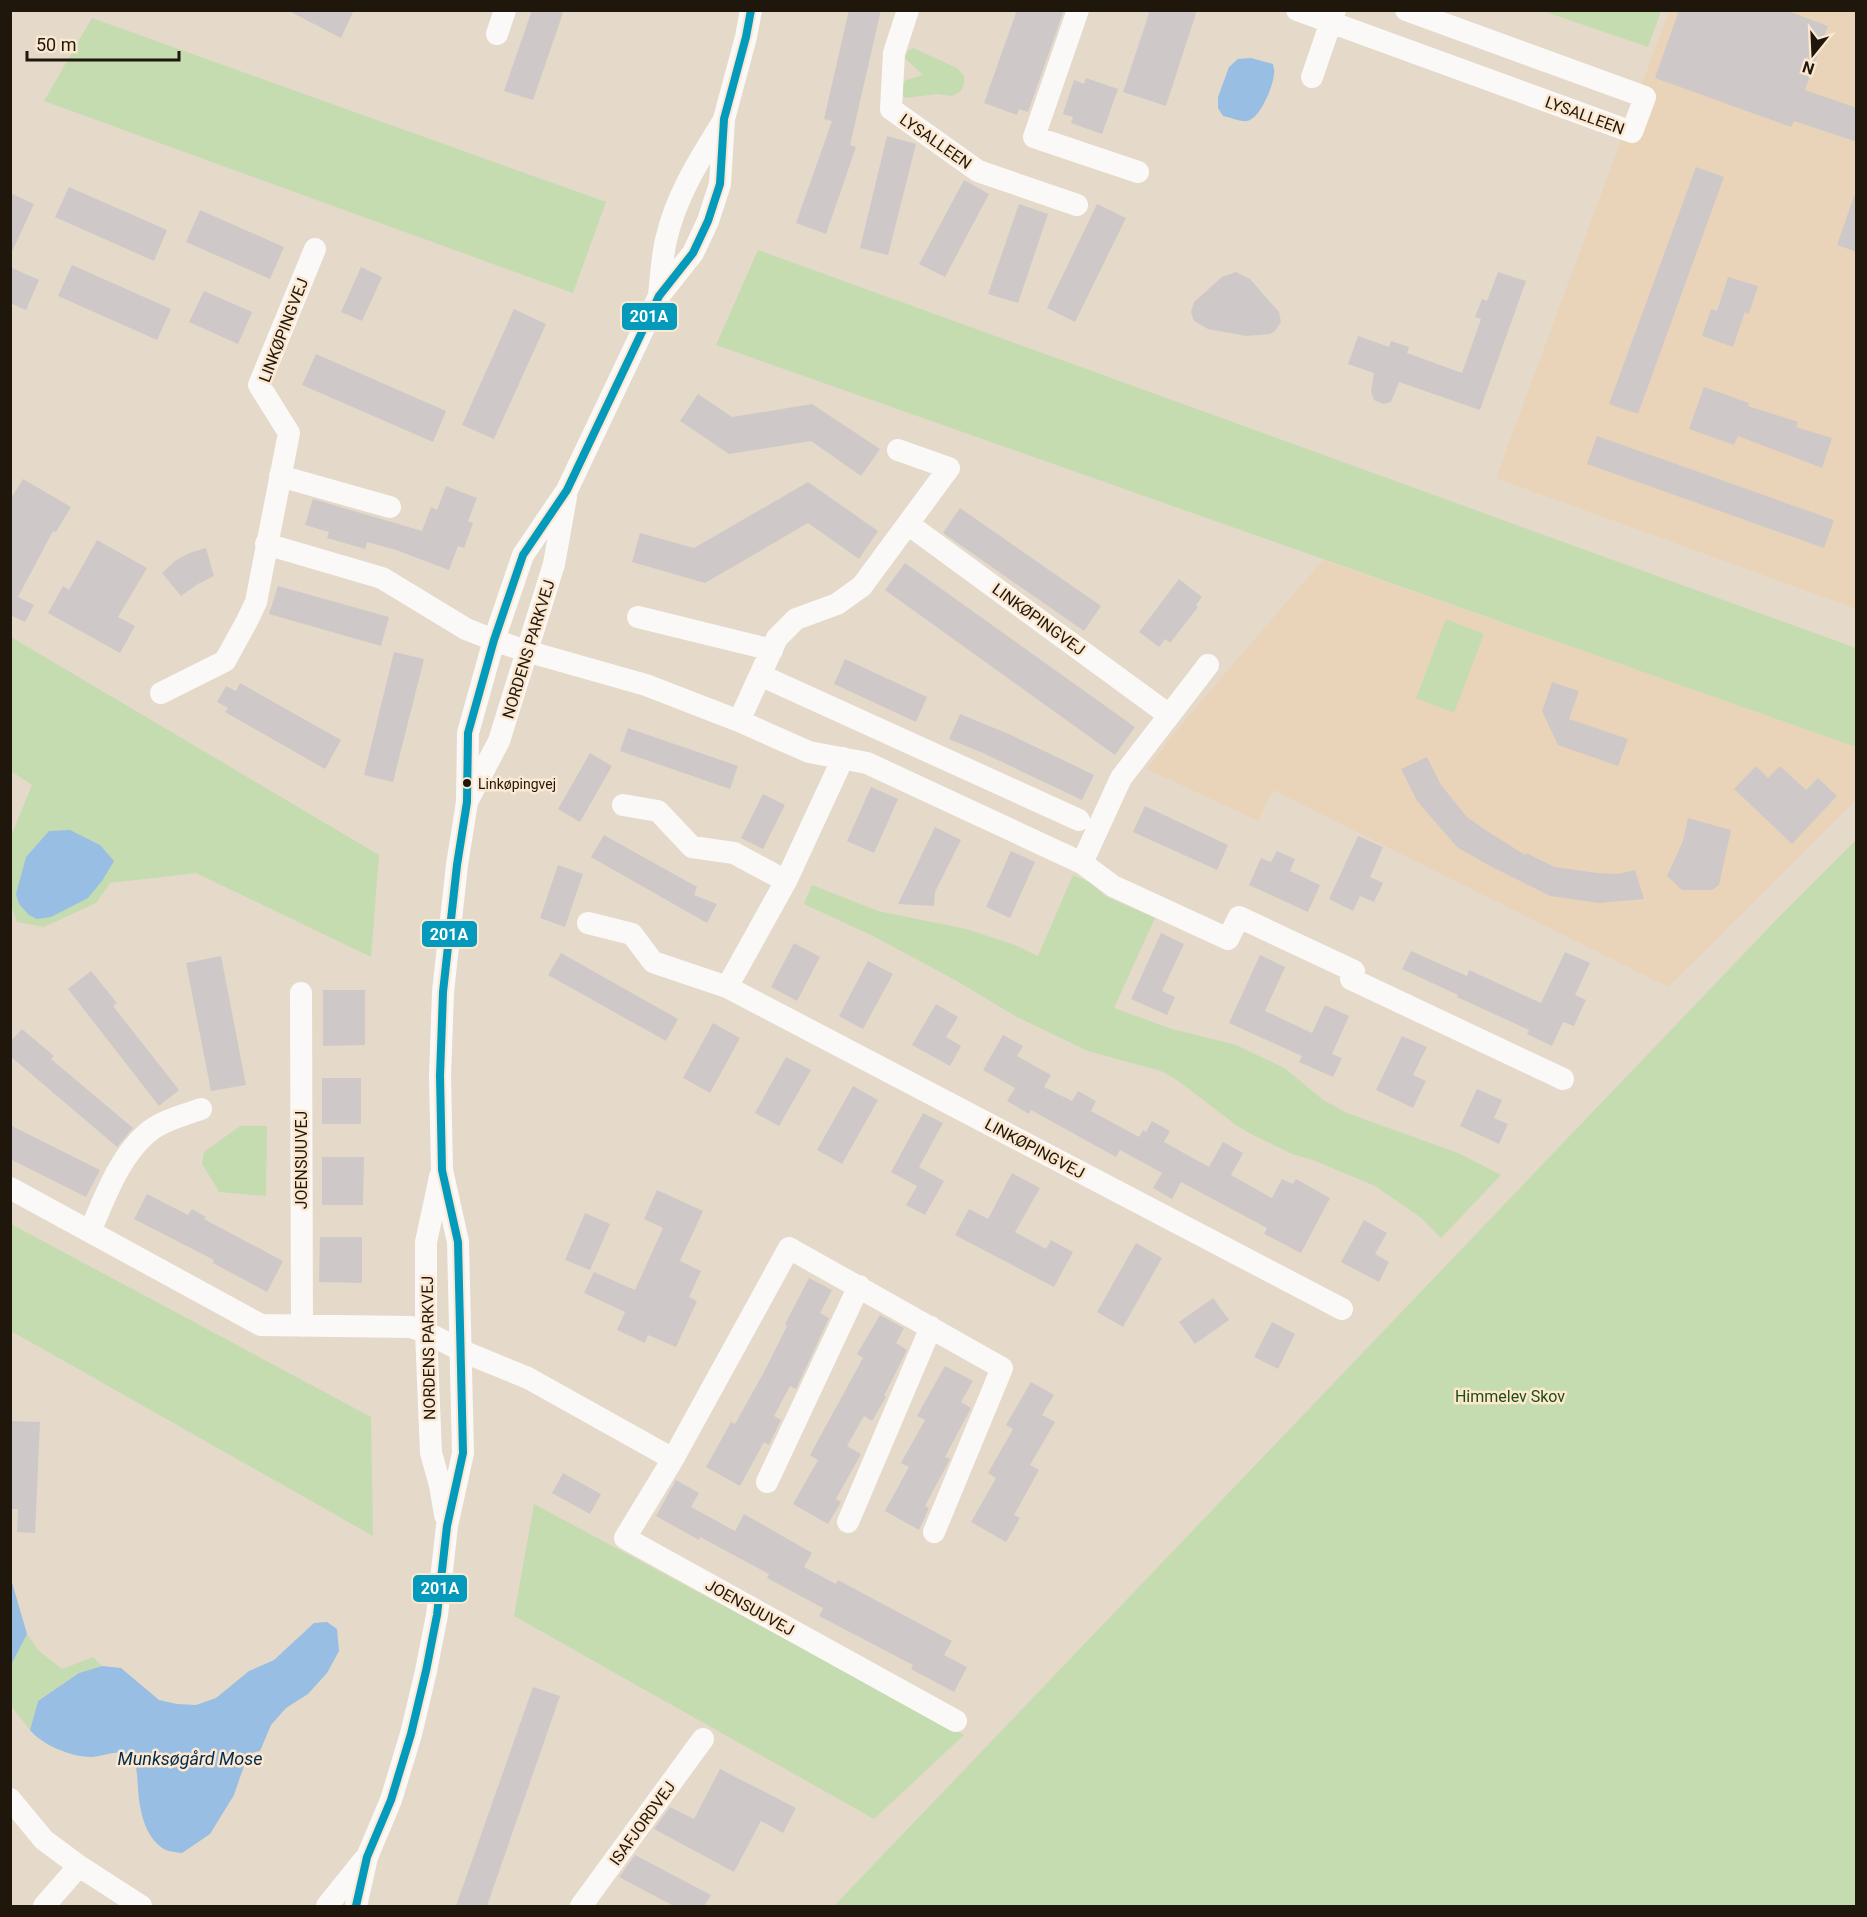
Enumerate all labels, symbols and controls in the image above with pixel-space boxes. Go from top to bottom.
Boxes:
scale bar [27,24,178,62]
north arrow [1783,24,1843,84]
text: 50 m [36,34,76,55]
text: N [1800,57,1817,79]
street label: LYSALLEEN [1543,92,1627,139]
street label: LYSALLEEN [896,110,975,173]
street label: LINKØPINGVEJ [255,275,312,385]
line badge: 201A [621,302,678,331]
text: 201A [630,307,668,326]
street label: NORDENS PARKVEJ [498,577,559,721]
street label: LINKØPINGVEJ [989,579,1089,659]
place label: Linkøpingvej [478,776,556,792]
marker: Linkøpingvej [461,777,473,789]
line badge: 201A [421,920,478,948]
text: 201A [430,925,468,944]
street label: JOENSUUVEJ [292,1111,311,1209]
street label: LINKØPINGVEJ [982,1114,1088,1183]
street label: NORDENS PARKVEJ [418,1276,439,1420]
park label: Himmelev Skov [1455,1387,1565,1406]
line badge: 201A [412,1574,468,1603]
street label: JOENSUUVEJ [702,1575,798,1640]
text: 201A [421,1579,459,1598]
water label: Munksøgård Mose [117,1748,263,1769]
street label: ISAFJORDVEJ [606,1778,679,1869]

